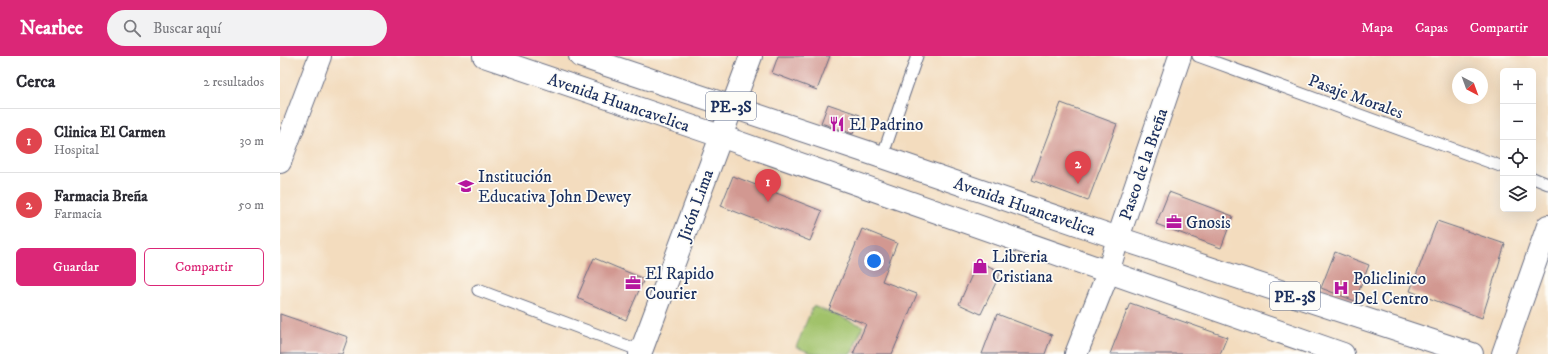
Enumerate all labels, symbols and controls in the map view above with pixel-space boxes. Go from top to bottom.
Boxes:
search box [107,10,387,46]
text: Nearbee [20,17,83,40]
icon: search [121,17,143,39]
text: Buscar aquí [153,19,221,38]
text: Mapa [1361,19,1393,37]
text: Capas [1415,19,1448,37]
text: Compartir [1470,19,1528,37]
street label: Avenida Huancavelica [545,68,693,138]
north arrow [1452,68,1488,104]
map controls [1500,68,1536,212]
button: + [1500,68,1536,104]
street label: Pasaje Morales [1305,70,1407,124]
text: Cerca [16,71,55,93]
text: 2 resultados [203,74,264,90]
road number: PE-3S [706,92,756,120]
button: − [1500,104,1536,140]
street label: Paseo de la Breña [1114,105,1174,223]
place label: El Padrino [849,114,923,136]
restaurant icon: El Padrino [828,115,846,133]
text: Clinica El Carmen [54,123,166,142]
text: 1 [27,133,31,149]
text: 30 m [240,133,264,149]
button: locate [1500,140,1536,176]
text: Hospital [54,142,99,158]
pin: 2 [1065,151,1091,184]
place label: Institución Educativa John Dewey [478,166,632,208]
street label: Jirón Lima [672,166,719,246]
pin: 1 [755,169,781,202]
street label: Avenida Huancavelica [951,172,1099,242]
button: layers [1500,176,1536,212]
school or university icon: Institución Educativa John Dewey [457,177,475,195]
text: Farmacia Breña [54,187,148,206]
text: 2 [26,197,32,213]
text: 50 m [238,197,264,213]
text: Farmacia [54,206,102,222]
place label: Gnosis [1186,212,1231,234]
office icon: Gnosis [1165,213,1183,231]
place label: Libreria Cristiana [992,246,1054,288]
button: Guardar [16,248,136,286]
button: Compartir [144,248,264,286]
your location [864,251,884,271]
shop icon: Libreria Cristiana [971,257,989,275]
place label: El Rapido Courier [645,263,714,305]
place label: Policlinico Del Centro [1353,268,1429,310]
office icon: El Rapido Courier [624,274,642,292]
hospital icon: Policlinico Del Centro [1332,279,1350,297]
road number: PE-3S [1270,282,1320,310]

